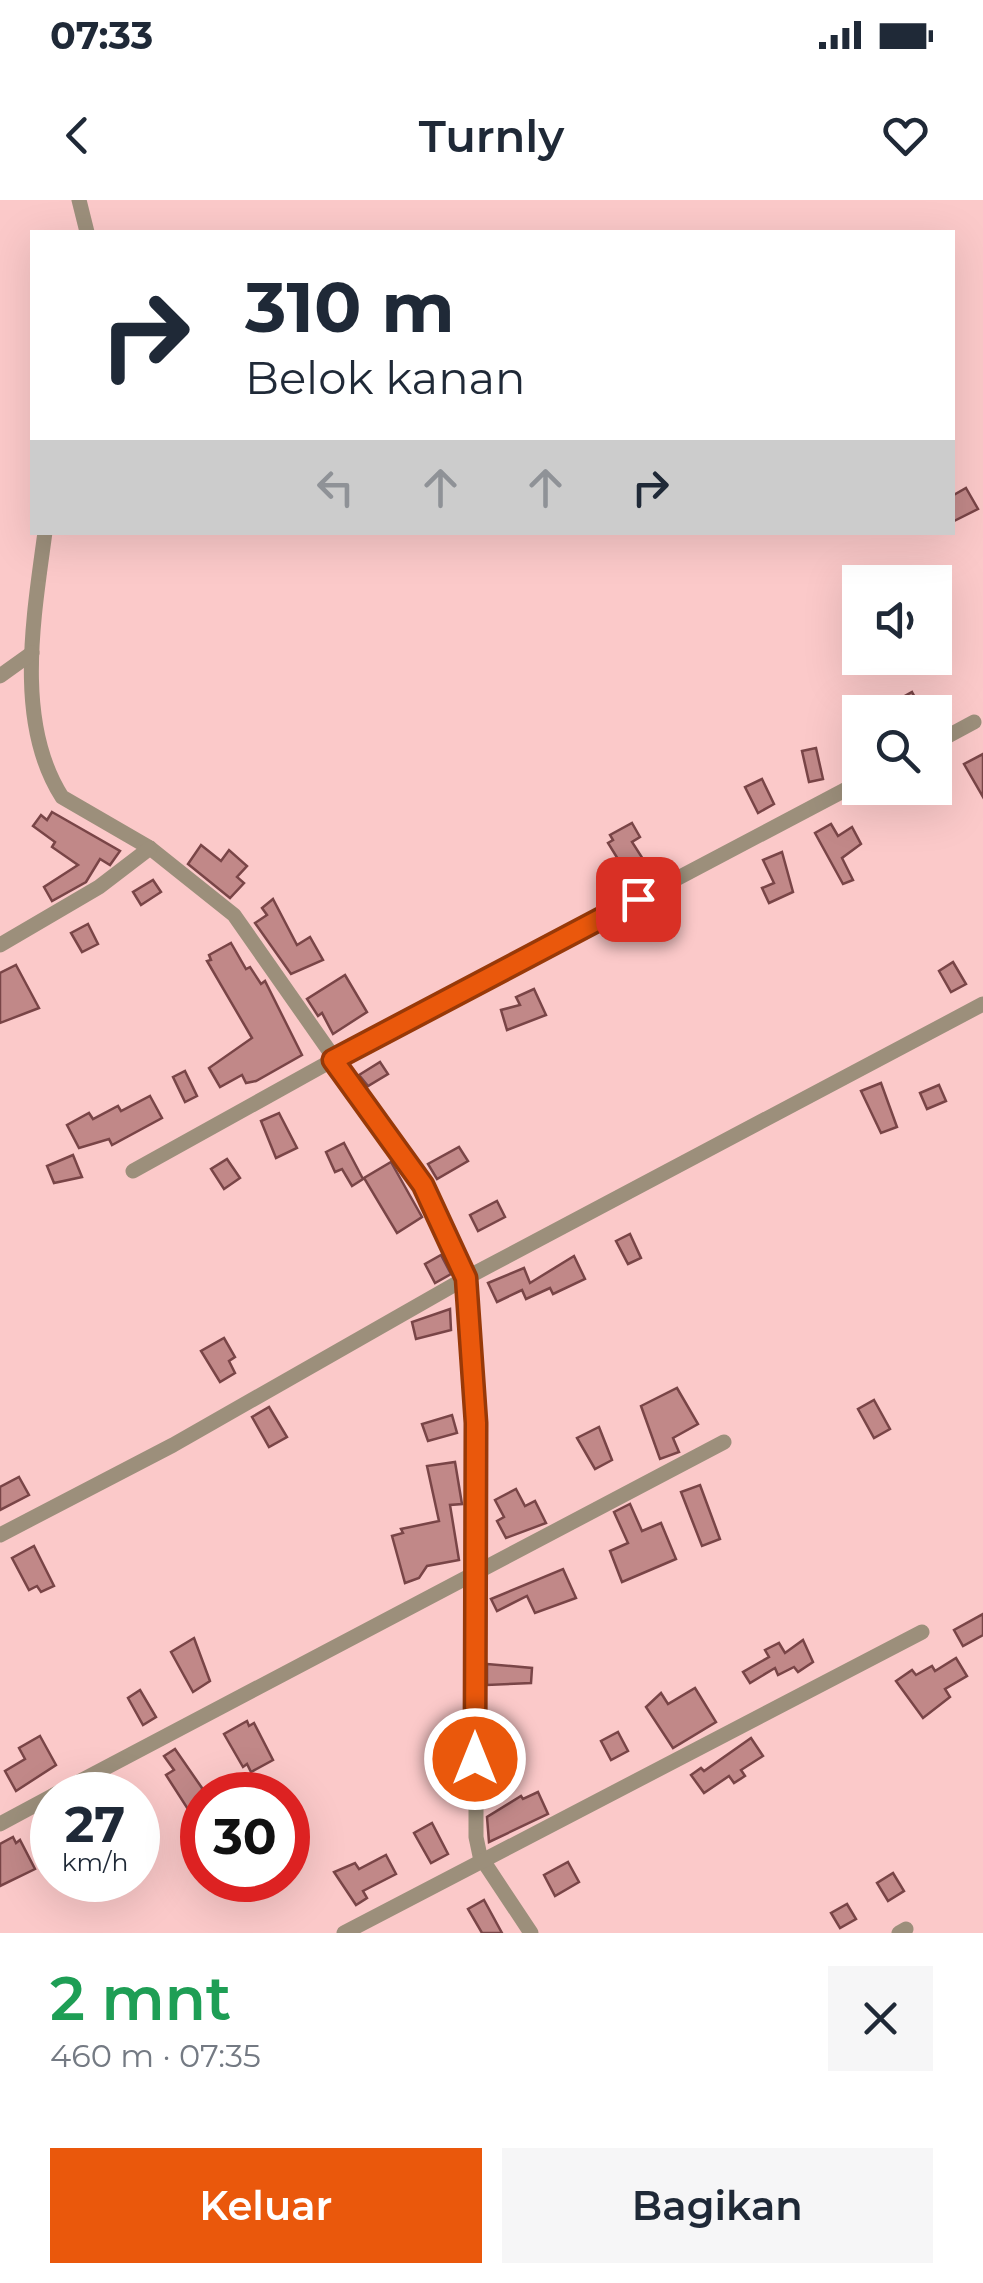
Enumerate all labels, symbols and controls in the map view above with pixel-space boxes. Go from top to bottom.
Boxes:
text: 07:33 [50,12,153,59]
icon: back [50,108,105,163]
text: Turnly [419,108,564,163]
icon: heart [878,108,933,163]
text: 310 m [245,264,455,350]
icon: right [80,270,210,400]
text: Belok kanan [245,350,526,405]
icon: left [308,460,363,515]
icon: ahead [413,460,468,515]
icon: ahead [518,460,573,515]
icon: right [623,460,678,515]
map controls [842,565,952,805]
button: sound [842,565,952,675]
button: search [842,695,952,805]
pin [596,857,681,942]
icon: arrive [611,872,666,927]
position arrow [423,1707,527,1811]
speed limit sign: 30 [180,1772,310,1902]
text: 27 [65,1794,125,1855]
text: km/h [62,1847,128,1877]
text: 2 mnt [50,1962,231,2035]
button: close [828,1966,933,2071]
text: 460 m · 07:35 [50,2036,261,2075]
button: Keluar [50,2148,482,2263]
button: Bagikan [502,2148,933,2263]

